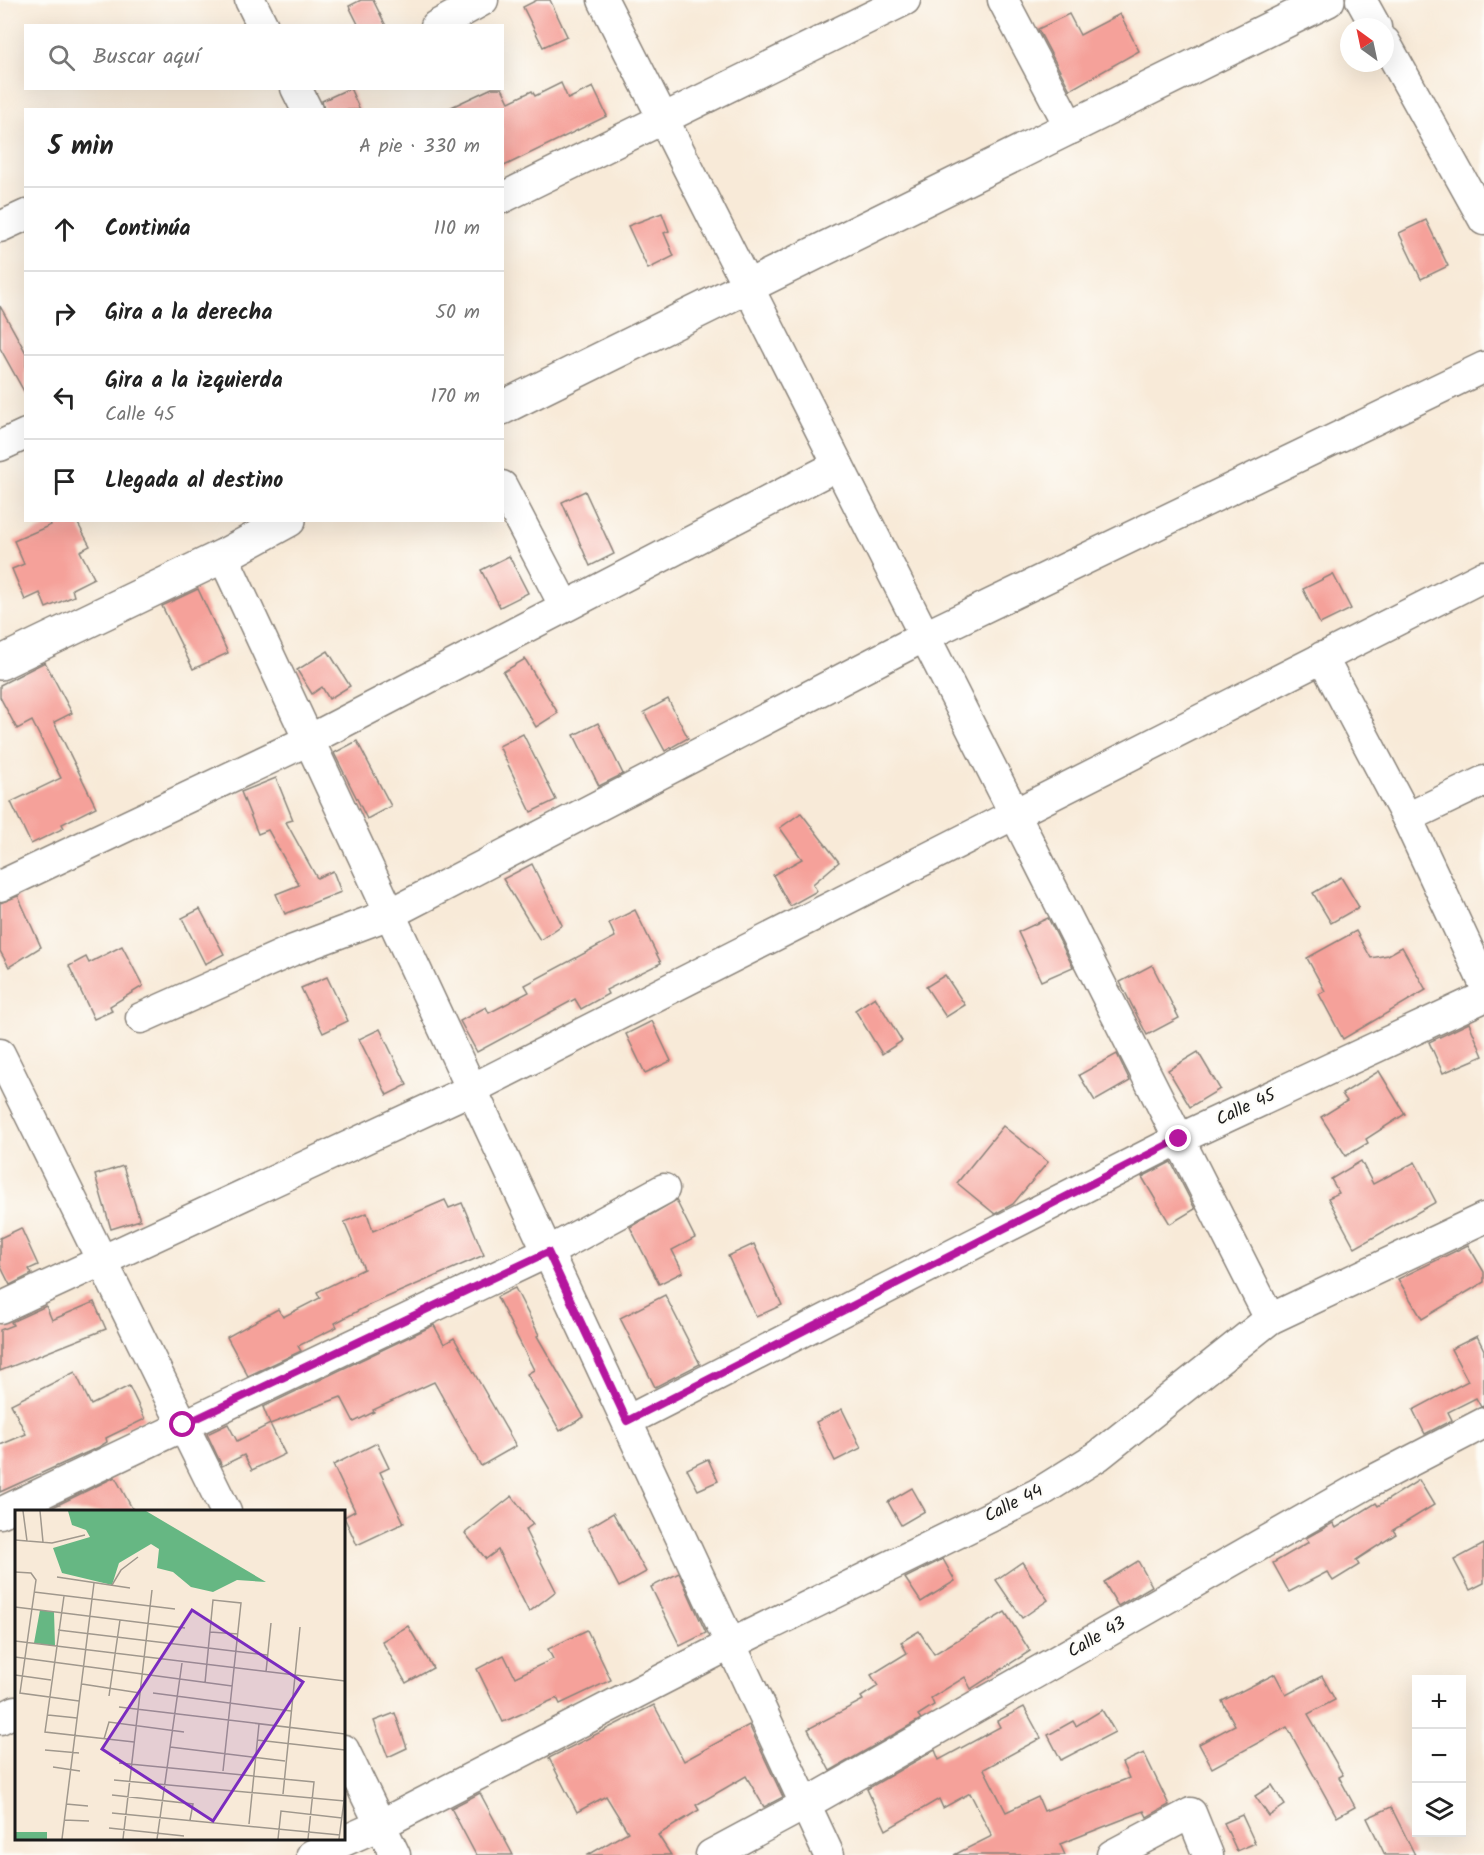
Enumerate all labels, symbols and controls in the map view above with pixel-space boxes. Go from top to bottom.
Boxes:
north arrow [1340,18,1394,72]
search box [24,24,504,90]
text: Buscar aquí [93,40,200,75]
icon: search [45,41,78,74]
text: 5 min [48,126,114,168]
text: A pie · 330 m [359,131,480,163]
text: Continúa [105,212,190,247]
icon: ahead [48,213,81,246]
text: 110 m [434,213,480,245]
text: Gira a la derecha [105,296,272,331]
icon: right [48,297,81,330]
text: 50 m [435,297,480,329]
text: Gira a la izquierda [105,364,283,399]
icon: left [48,381,81,414]
text: 170 m [431,381,480,413]
text: Calle 45 [105,399,175,431]
text: Llegada al destino [105,464,283,499]
icon: arrive [48,465,81,498]
street label: Calle 45 [1211,1081,1282,1134]
route end [1165,1125,1191,1151]
route start [169,1411,195,1437]
street label: Calle 44 [979,1477,1049,1531]
inset map [15,1510,345,1840]
street label: Calle 43 [1062,1610,1132,1666]
map controls [1412,1675,1466,1837]
button: + [1412,1675,1466,1729]
button: − [1412,1729,1466,1783]
button: layers [1412,1783,1466,1837]

